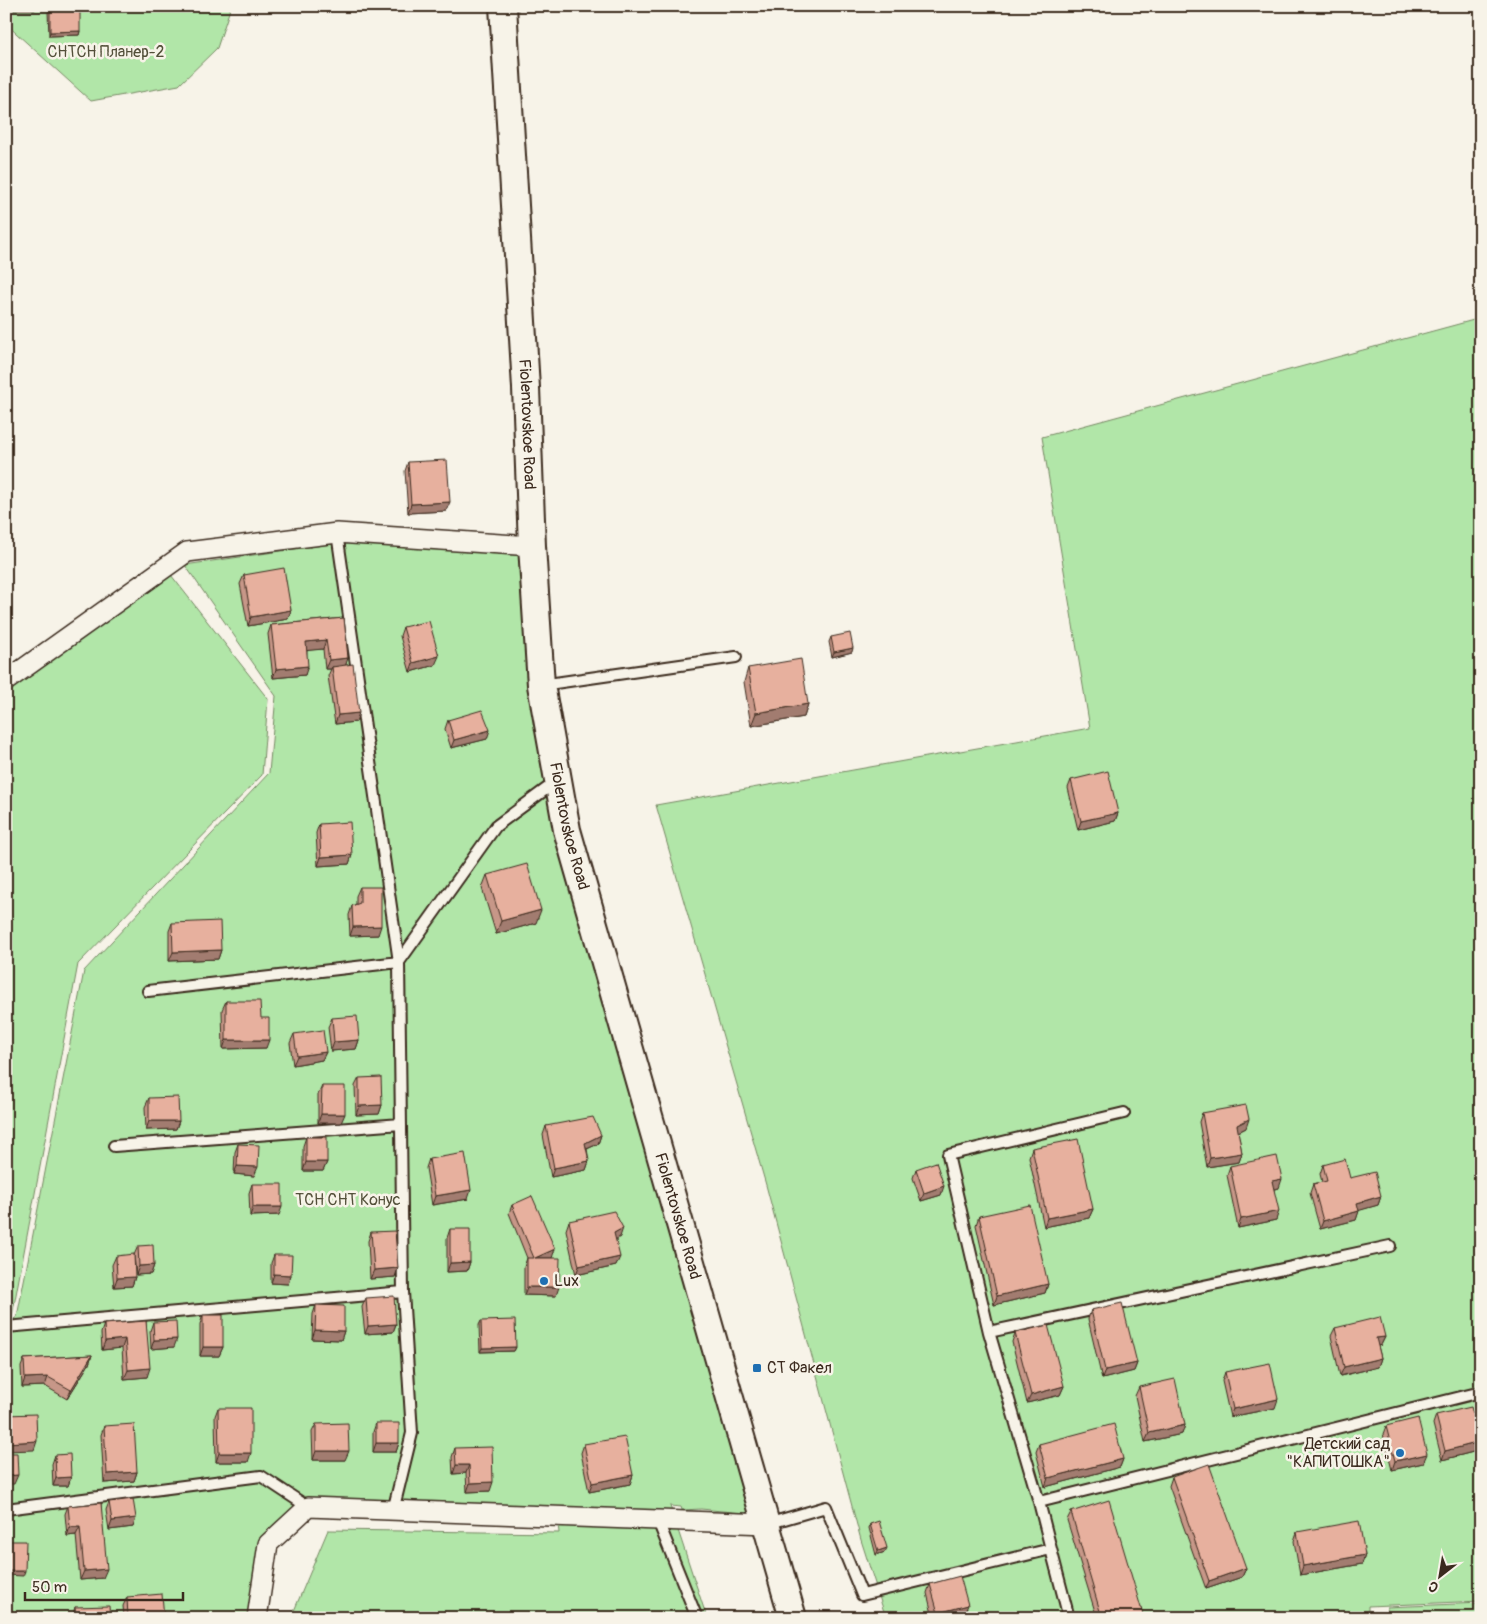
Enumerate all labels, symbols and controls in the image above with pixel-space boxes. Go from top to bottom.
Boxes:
park label: СНТСН Планер-2 [48,42,165,62]
street label: Fiolentovskoe Road [514,358,540,490]
street label: Fiolentovskoe Road [545,761,594,892]
street label: Fiolentovskoe Road [650,1150,705,1282]
park label: ТСН СНТ Конус [295,1190,401,1210]
place label: Lux [554,1271,579,1291]
marker: Lux [538,1275,550,1287]
place label: СТ Факел [767,1358,832,1378]
marker: СТ Факел [751,1362,763,1374]
place label: Детский сад "КАПИТОШКА" [1287,1434,1390,1472]
marker: Детский сад "КАПИТОШКА" [1394,1447,1406,1459]
north arrow [1414,1552,1464,1602]
scale bar [25,1569,182,1601]
text: С [1425,1577,1442,1596]
text: 50 m [32,1578,67,1597]

